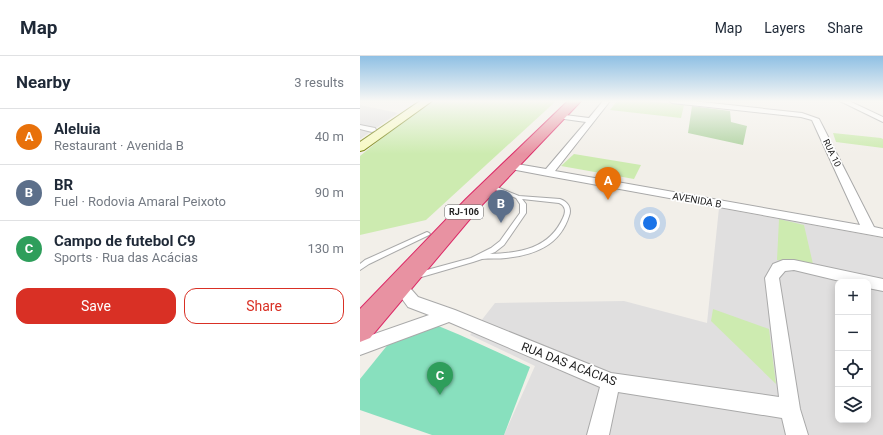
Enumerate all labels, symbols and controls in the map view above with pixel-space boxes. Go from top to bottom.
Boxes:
text: Map [20,16,58,39]
text: Map [715,20,742,36]
text: Layers [764,20,805,36]
text: Share [827,20,863,36]
text: Nearby [16,72,71,92]
text: 3 results [294,75,344,90]
text: Aleluia [54,120,101,138]
text: A [25,129,33,144]
text: 40 m [315,129,344,144]
text: Restaurant · Avenida B [54,138,184,153]
street label: RUA 10 [821,138,843,168]
pin: A [595,167,621,200]
text: BR [54,176,73,194]
text: B [25,185,33,200]
text: 90 m [315,185,344,200]
pin: B [488,190,514,223]
street label: AVENIDA B [672,190,722,210]
text: Fuel · Rodovia Amaral Peixoto [54,194,226,209]
road number: RJ-106 [445,205,483,219]
your location [640,213,660,233]
text: Campo de futebol C9 [54,232,196,250]
text: C [25,241,33,256]
text: 130 m [307,241,344,256]
text: Sports · Rua das Acácias [54,250,198,265]
map controls [835,279,871,423]
button: + [835,279,871,315]
button: Save [16,288,176,324]
button: Share [184,288,344,324]
button: − [835,315,871,351]
street label: RUA DAS ACÁCIAS [519,338,619,389]
button: locate [835,351,871,387]
pin: C [427,362,453,395]
button: layers [835,387,871,423]

